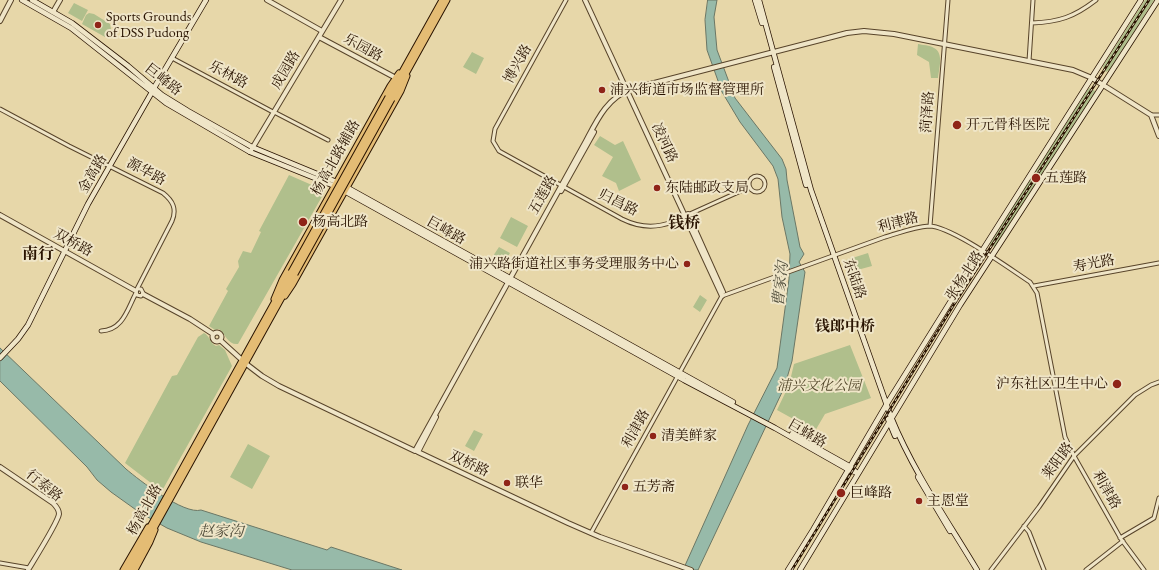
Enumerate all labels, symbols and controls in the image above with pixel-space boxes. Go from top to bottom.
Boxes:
place label: Sports Grounds of DSS Pudong [106,9,191,42]
marker: Sports Grounds of DSS Pudong [93,20,103,30]
street label: 乐园路 [341,30,385,66]
street label: 博兴路 [500,42,536,86]
street label: 成园路 [268,48,304,92]
street label: 乐林路 [206,58,250,92]
street label: 巨峰路 [141,60,185,100]
place label: 浦兴街道市场监督管理所 [610,82,764,98]
marker: 浦兴街道市场监督管理所 [597,85,607,95]
street label: 菏泽路 [918,90,938,134]
street label: 杨高北路辅路 [308,117,364,199]
place label: 开元骨科医院 [966,117,1050,133]
marker: 开元骨科医院 [951,119,963,131]
street label: 凌河路 [648,120,680,166]
street label: 金高路 [75,152,111,196]
street label: 源华路 [124,155,168,189]
place label: 五莲路 [1045,170,1087,186]
marker: 五莲路 [1030,172,1042,184]
street label: 五莲路 [525,173,561,217]
place label: 东陆邮政支局 [665,180,749,196]
marker: 东陆邮政支局 [652,183,662,193]
street label: 归昌路 [595,186,641,220]
street label: 利津路 [876,209,920,237]
street label: 巨峰路 [424,213,468,249]
place label: 杨高北路 [312,214,368,230]
district label: 钱桥 [668,214,700,234]
marker: 杨高北路 [297,216,309,228]
street label: 双桥路 [51,225,95,261]
district label: 南行 [22,245,54,265]
street label: 张杨北路 [943,248,987,304]
street label: 寿光路 [1072,252,1116,276]
place label: 浦兴路街道社区事务受理服务中心 [469,256,679,272]
street label: 东陆路 [839,256,869,302]
marker: 浦兴路街道社区事务受理服务中心 [682,259,692,269]
water label: 曹家沟 [770,261,792,307]
district label: 钱郎中桥 [815,318,875,336]
place label: 沪东社区卫生中心 [996,376,1108,392]
park label: 浦兴文化公园 [777,378,861,394]
marker: 沪东社区卫生中心 [1111,378,1123,390]
street label: 利津路 [618,407,654,451]
street label: 巨蜂路 [785,416,829,452]
place label: 清美鲜家 [661,428,717,444]
marker: 清美鲜家 [648,431,658,441]
street label: 莱阳路 [1039,439,1077,483]
street label: 双桥路 [446,448,492,480]
street label: 行泰路 [22,466,66,506]
street label: 利津路 [1088,468,1124,512]
place label: 联华 [515,475,543,491]
marker: 联华 [502,478,512,488]
place label: 五芳斋 [633,479,675,495]
street label: 杨高北路 [124,481,166,539]
marker: 五芳斋 [620,482,630,492]
place label: 巨峰路 [850,485,892,501]
marker: 巨峰路 [835,487,847,499]
place label: 主恩堂 [927,493,969,509]
marker: 主恩堂 [914,496,924,506]
water label: 赵家沟 [199,523,243,541]

